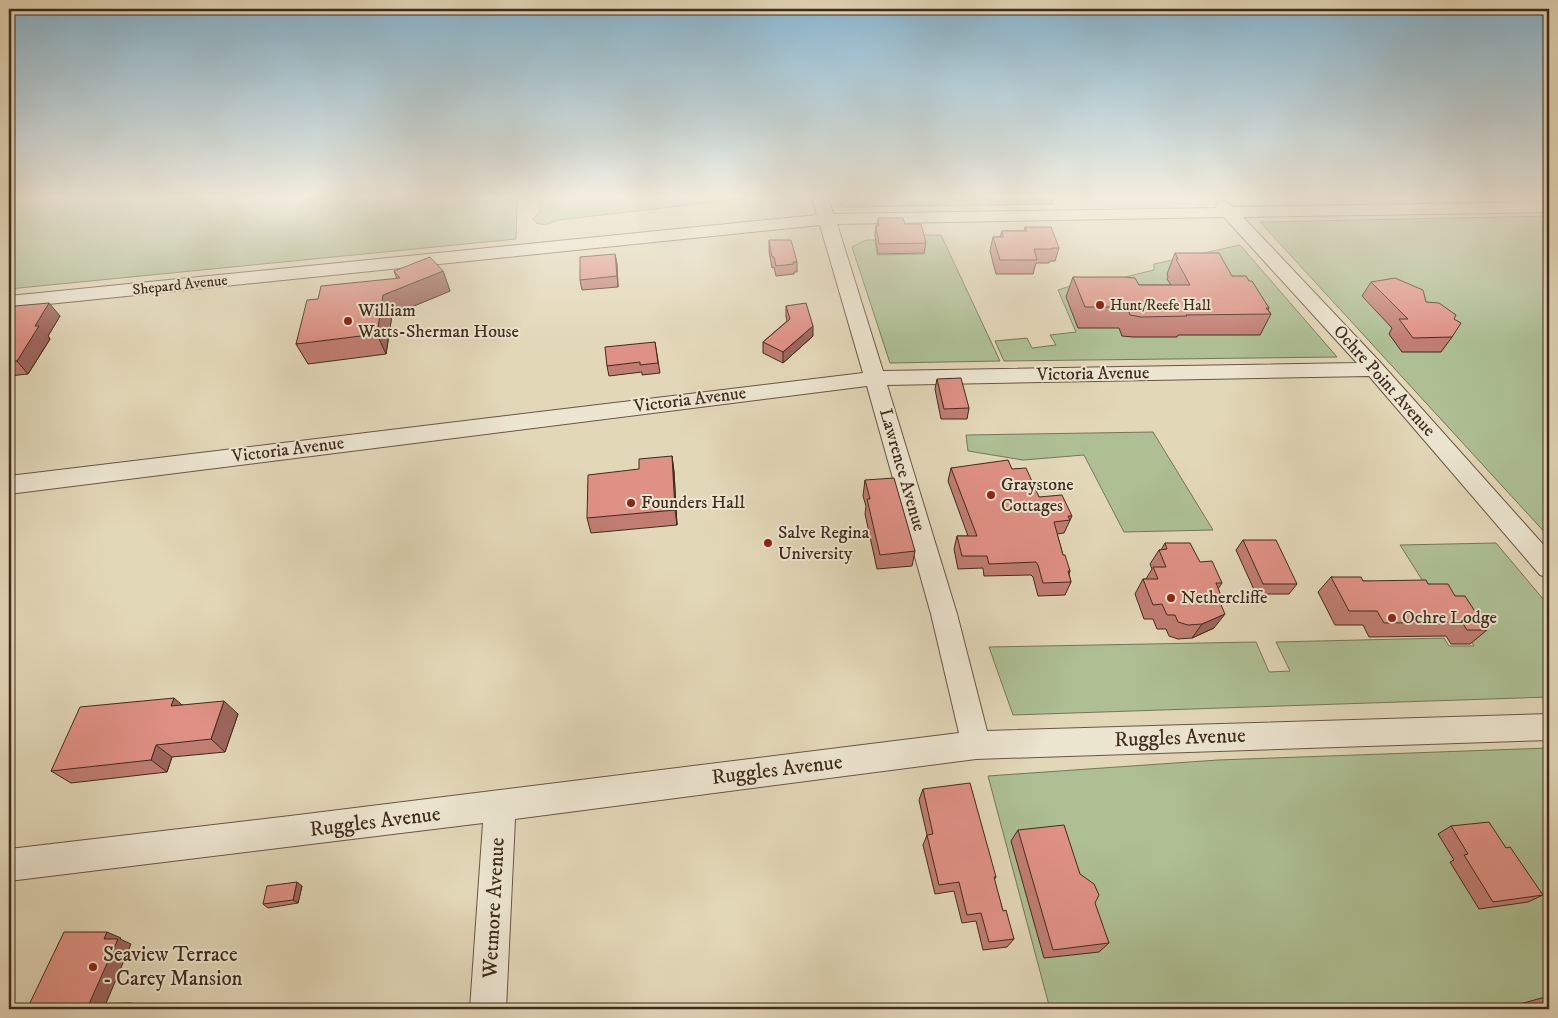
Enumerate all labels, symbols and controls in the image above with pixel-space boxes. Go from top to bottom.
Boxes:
street label: Shepard Avenue [132,271,228,299]
place label: Hunt/Reefe Hall [1110,296,1211,315]
marker: Hunt/Reefe Hall [1094,299,1106,311]
place label: William Watts-Sherman House [357,300,519,343]
marker: William Watts-Sherman House [342,315,354,327]
street label: Ochre Point Avenue [1328,321,1440,441]
street label: Victoria Avenue [1035,362,1150,386]
street label: Victoria Avenue [632,382,747,418]
street label: Lawrence Avenue [874,406,930,534]
street label: Victoria Avenue [230,432,345,468]
place label: Graystone Cottages [1001,474,1074,517]
marker: Graystone Cottages [985,489,997,501]
place label: Founders Hall [641,492,745,514]
marker: Founders Hall [625,497,637,509]
place label: Salve Regina University [778,522,870,565]
marker: Salve Regina University [762,537,774,549]
place label: Nethercliffe [1181,587,1267,609]
marker: Nethercliffe [1165,592,1177,604]
place label: Ochre Lodge [1402,607,1497,629]
marker: Ochre Lodge [1386,612,1398,624]
street label: Ruggles Avenue [1114,723,1246,753]
street label: Ruggles Avenue [710,749,844,791]
street label: Ruggles Avenue [308,801,442,843]
street label: Wetmore Avenue [477,837,511,980]
place label: Seaview Terrace - Carey Mansion [103,942,243,992]
marker: Seaview Terrace - Carey Mansion [87,961,99,973]

